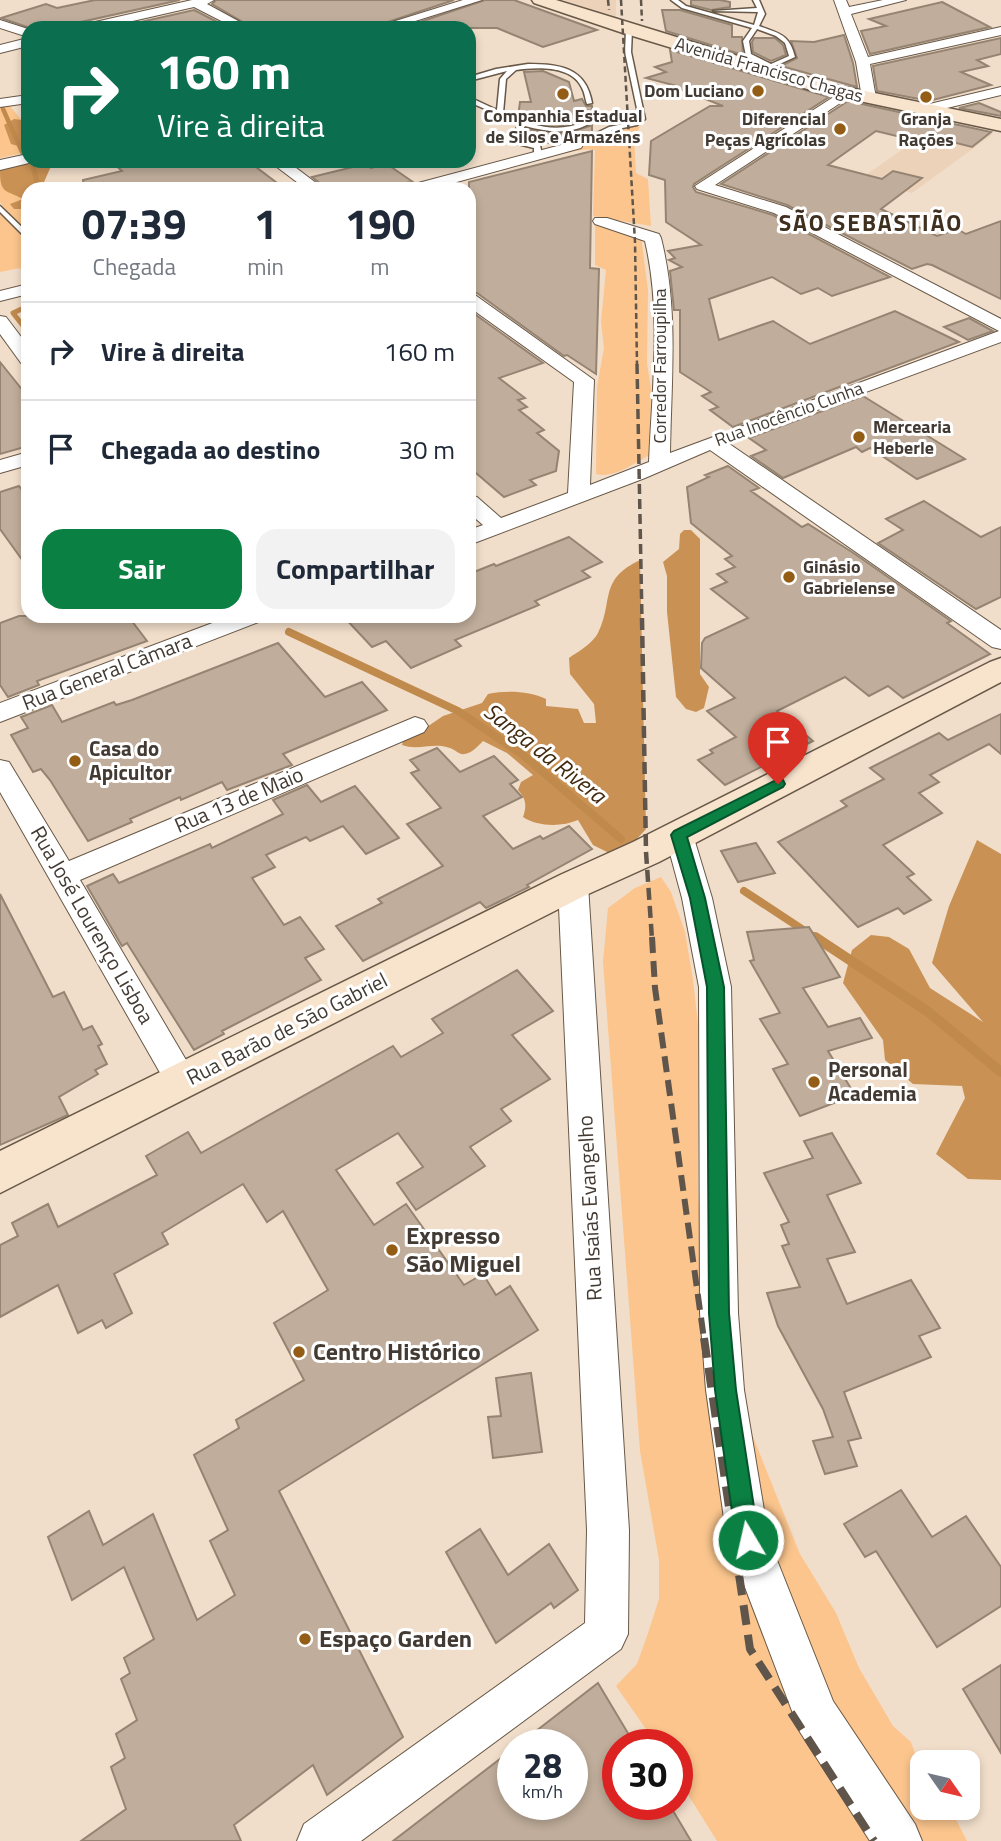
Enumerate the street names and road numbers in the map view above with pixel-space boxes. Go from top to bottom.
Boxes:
street label: Avenida Francisco Chagas [672,30,866,109]
street label: Corredor Farroupilha [646,288,673,444]
street label: Rua Inocêncio Cunha [711,374,867,453]
street label: Rua General Câmara [17,624,197,718]
street label: Rua 13 de Maio [169,757,308,841]
street label: Rua José Lourenço Lisboa [23,819,163,1030]
street label: Rua Barão de São Gabriel [180,963,393,1093]
street label: Rua Isaías Evangelho [568,1114,610,1302]

